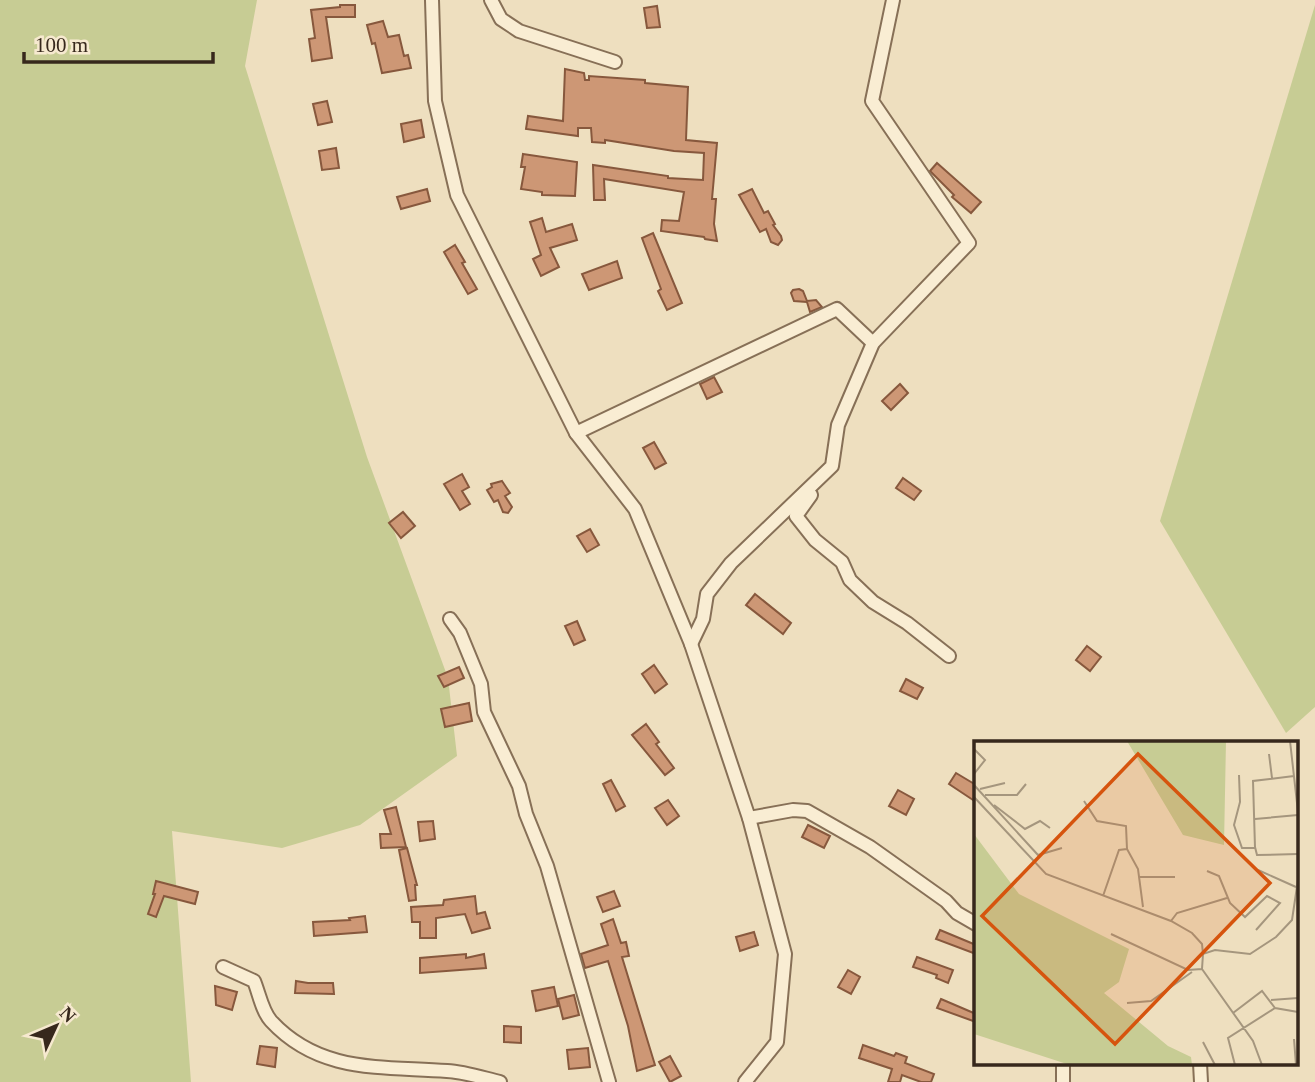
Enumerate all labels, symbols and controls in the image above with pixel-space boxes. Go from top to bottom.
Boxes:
scale bar [24,21,214,65]
text: 100 m [35,33,88,57]
inset map [974,741,1298,1064]
north arrow [21,991,91,1061]
text: N [56,1002,80,1027]

